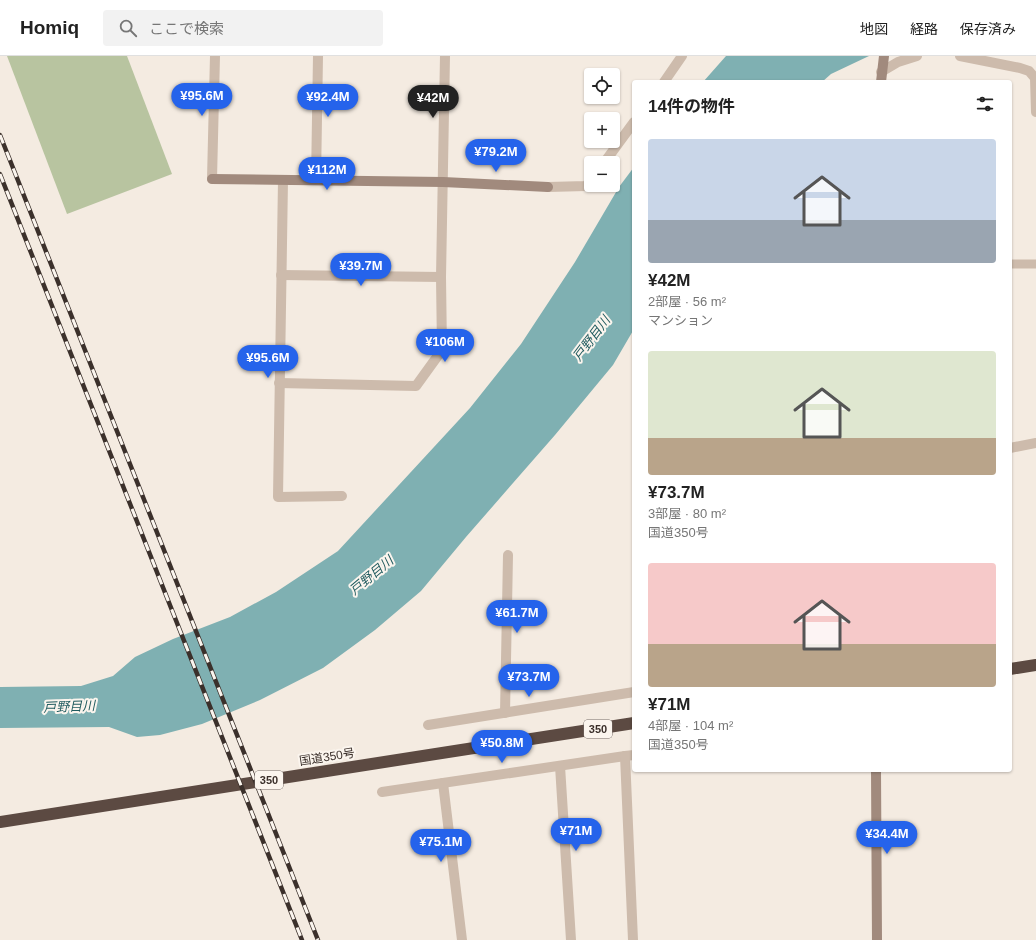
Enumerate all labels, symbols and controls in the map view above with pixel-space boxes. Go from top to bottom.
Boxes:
search box [103,10,383,46]
text: Homiq [20,17,79,38]
icon: search [117,17,139,39]
text: ここで検索 [149,20,224,37]
text: 地図 [860,21,888,37]
text: 経路 [910,21,938,37]
text: 保存済み [960,21,1016,37]
map controls [584,68,620,192]
button: locate [584,68,620,104]
pin: ¥95.6M [169,83,235,117]
pin: ¥92.4M [295,84,361,118]
pin: ¥42M [409,85,457,119]
text: ¥95.6M [180,88,224,103]
text: ¥92.4M [306,89,350,104]
text: ¥42M [417,90,449,105]
icon: filters [974,93,996,115]
text: 14件の物件 [648,97,735,116]
button: + [584,112,620,148]
pin: ¥79.2M [463,139,529,173]
text: ¥79.2M [474,144,518,159]
button: − [584,156,620,192]
pin: ¥112M [299,157,355,191]
text: ¥112M [307,162,347,177]
icon: home [786,165,858,237]
pin: ¥39.7M [328,253,394,287]
text: ¥39.7M [339,258,383,273]
text: ¥42M [648,271,691,290]
text: 2部屋 · 56 m² [648,294,726,309]
water label: 戸野目川 [570,311,614,364]
text: マンション [648,313,713,328]
pin: ¥106M [417,329,473,363]
text: ¥106M [425,334,465,349]
pin: ¥95.6M [235,345,301,379]
text: ¥95.6M [246,350,290,365]
icon: home [786,377,858,449]
text: ¥73.7M [648,483,705,502]
text: 3部屋 · 80 m² [648,506,726,521]
text: 国道350号 [648,525,709,540]
water label: 戸野目川 [347,552,398,598]
icon: home [786,589,858,661]
pin: ¥61.7M [484,600,550,634]
text: ¥61.7M [495,605,539,620]
pin: ¥73.7M [496,664,562,698]
text: ¥73.7M [507,669,551,684]
text: ¥71M [648,695,691,714]
water label: 戸野目川 [43,698,97,715]
text: 4部屋 · 104 m² [648,718,733,733]
road number: 350 [584,720,612,738]
pin: ¥50.8M [469,730,535,764]
text: ¥50.8M [480,735,524,750]
text: 国道350号 [648,737,709,752]
street label: 国道350号 [298,746,356,768]
road number: 350 [255,771,283,789]
pin: ¥71M [552,818,600,852]
pin: ¥34.4M [854,821,920,855]
text: ¥71M [560,823,592,838]
text: ¥34.4M [865,826,909,841]
pin: ¥75.1M [408,829,474,863]
text: ¥75.1M [419,834,463,849]

